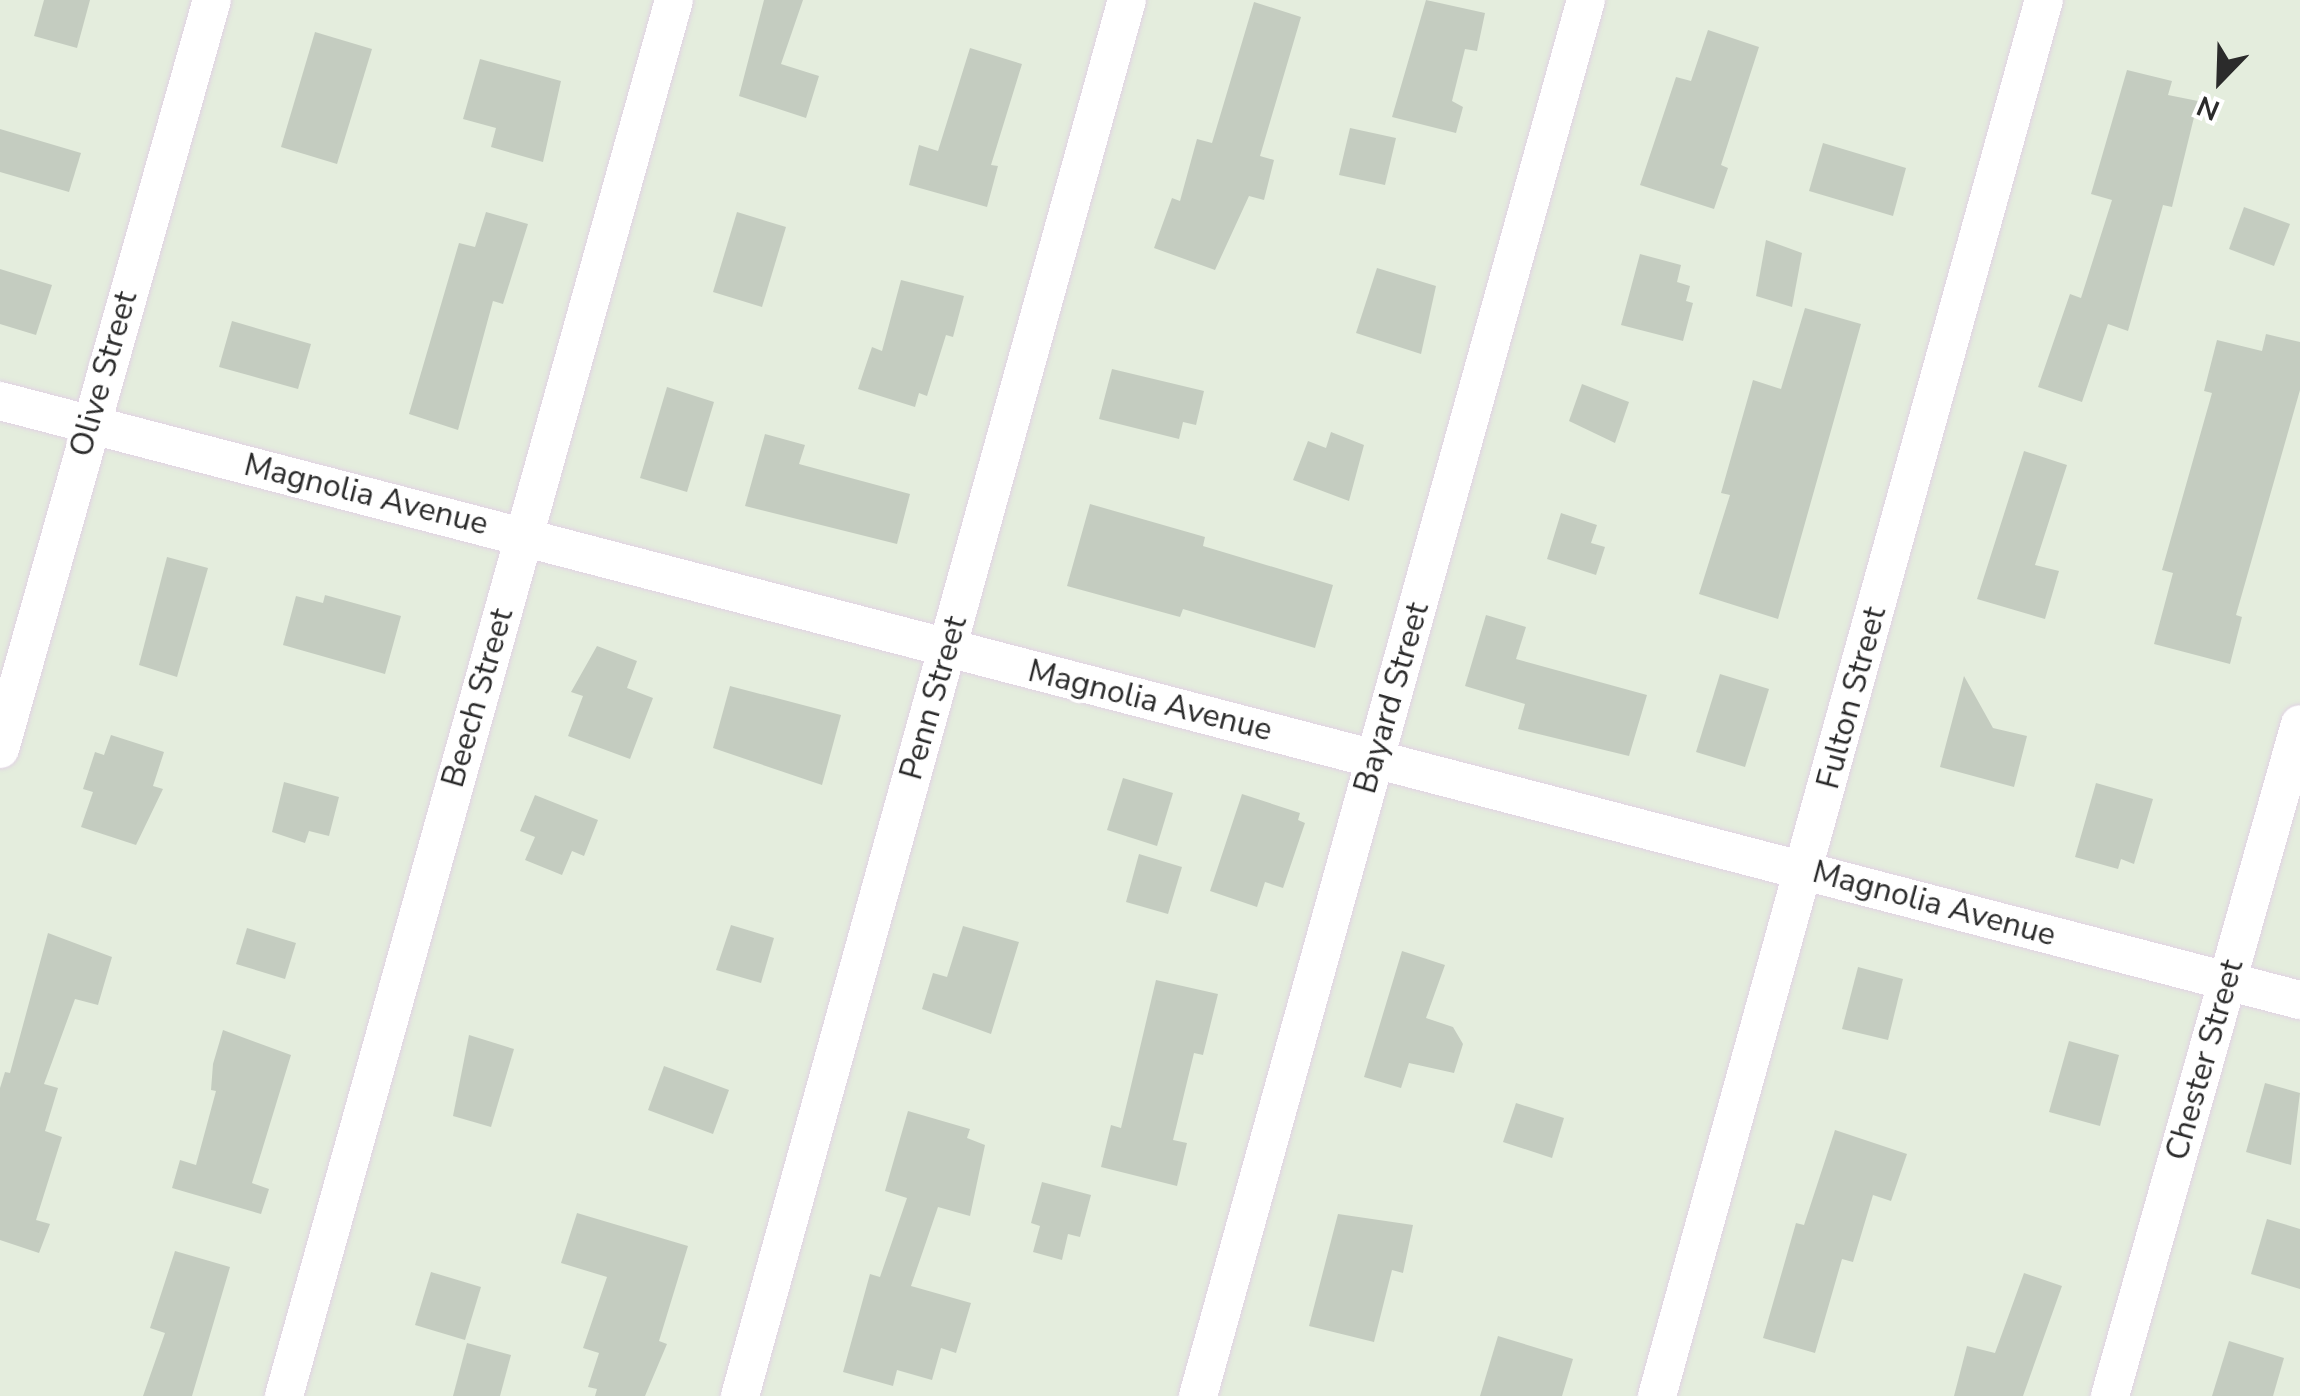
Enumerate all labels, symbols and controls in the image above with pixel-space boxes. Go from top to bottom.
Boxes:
north arrow [2170,30,2270,130]
text: N [2191,86,2225,129]
street label: Olive Street [62,287,146,461]
street label: Magnolia Avenue [240,446,492,544]
street label: Bayard Street [1346,598,1438,798]
street label: Fulton Street [1809,603,1895,793]
street label: Beech Street [434,604,522,792]
street label: Penn Street [892,612,976,784]
street label: Magnolia Avenue [1024,652,1276,750]
street label: Magnolia Avenue [1808,853,2060,955]
street label: Chester Street [2158,955,2252,1165]

